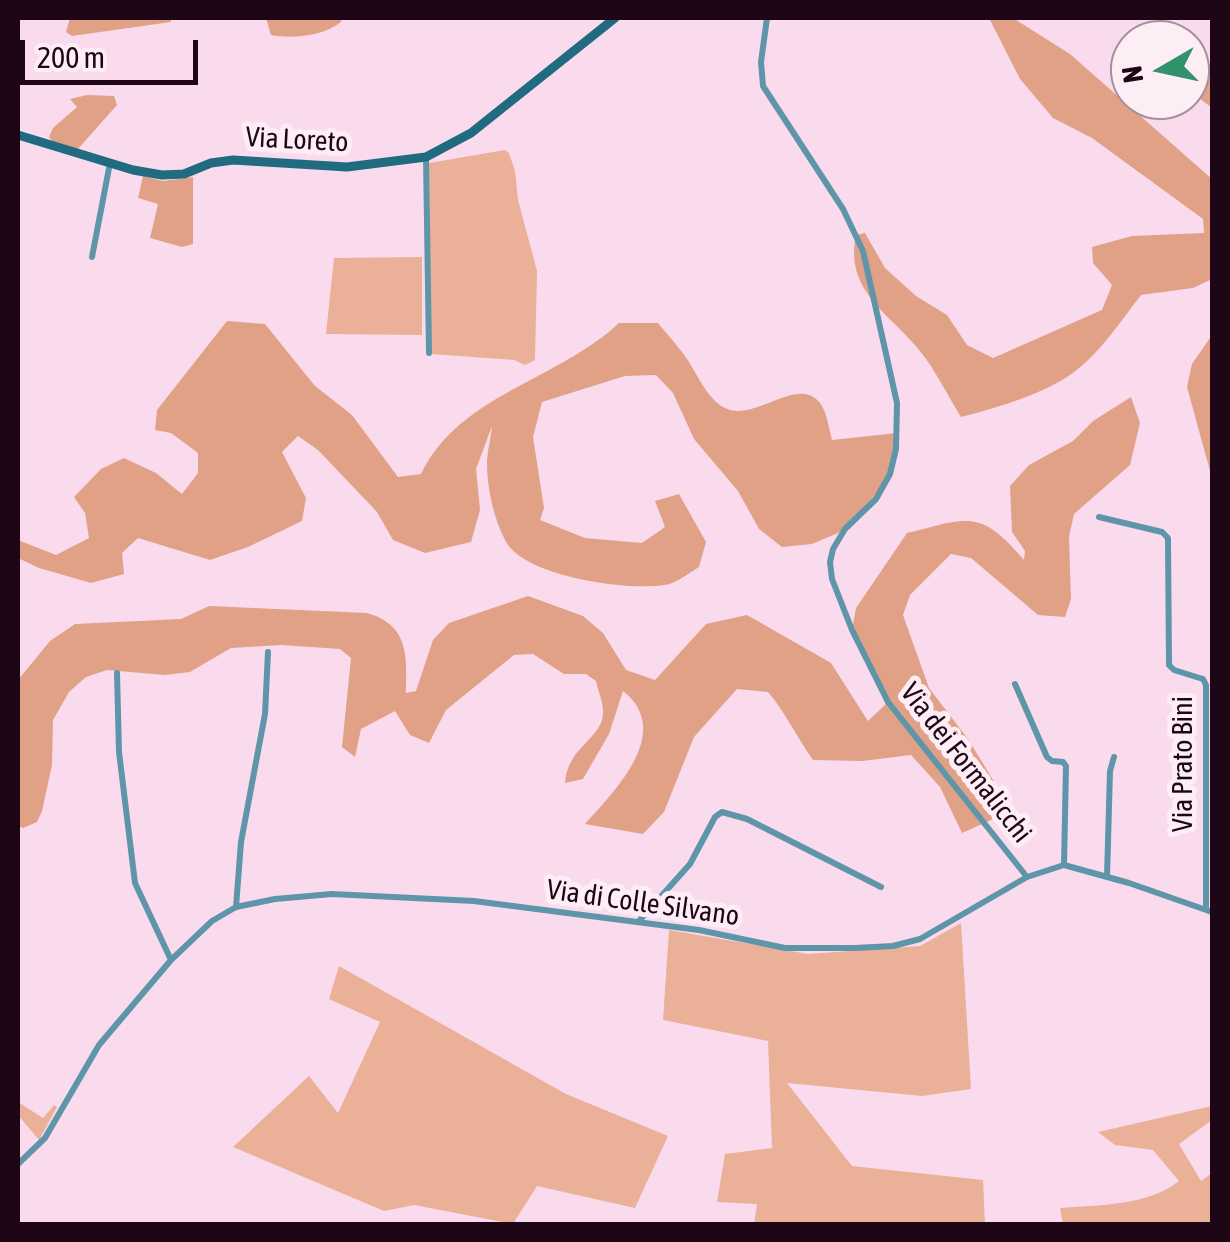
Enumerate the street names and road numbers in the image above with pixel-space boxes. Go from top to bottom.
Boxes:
street label: Via Loreto [245,121,349,159]
street label: Via dei Formalicchi [893,677,1039,849]
street label: Via Prato Bini [1166,696,1200,832]
street label: Via di Colle Silvano [545,873,741,933]

